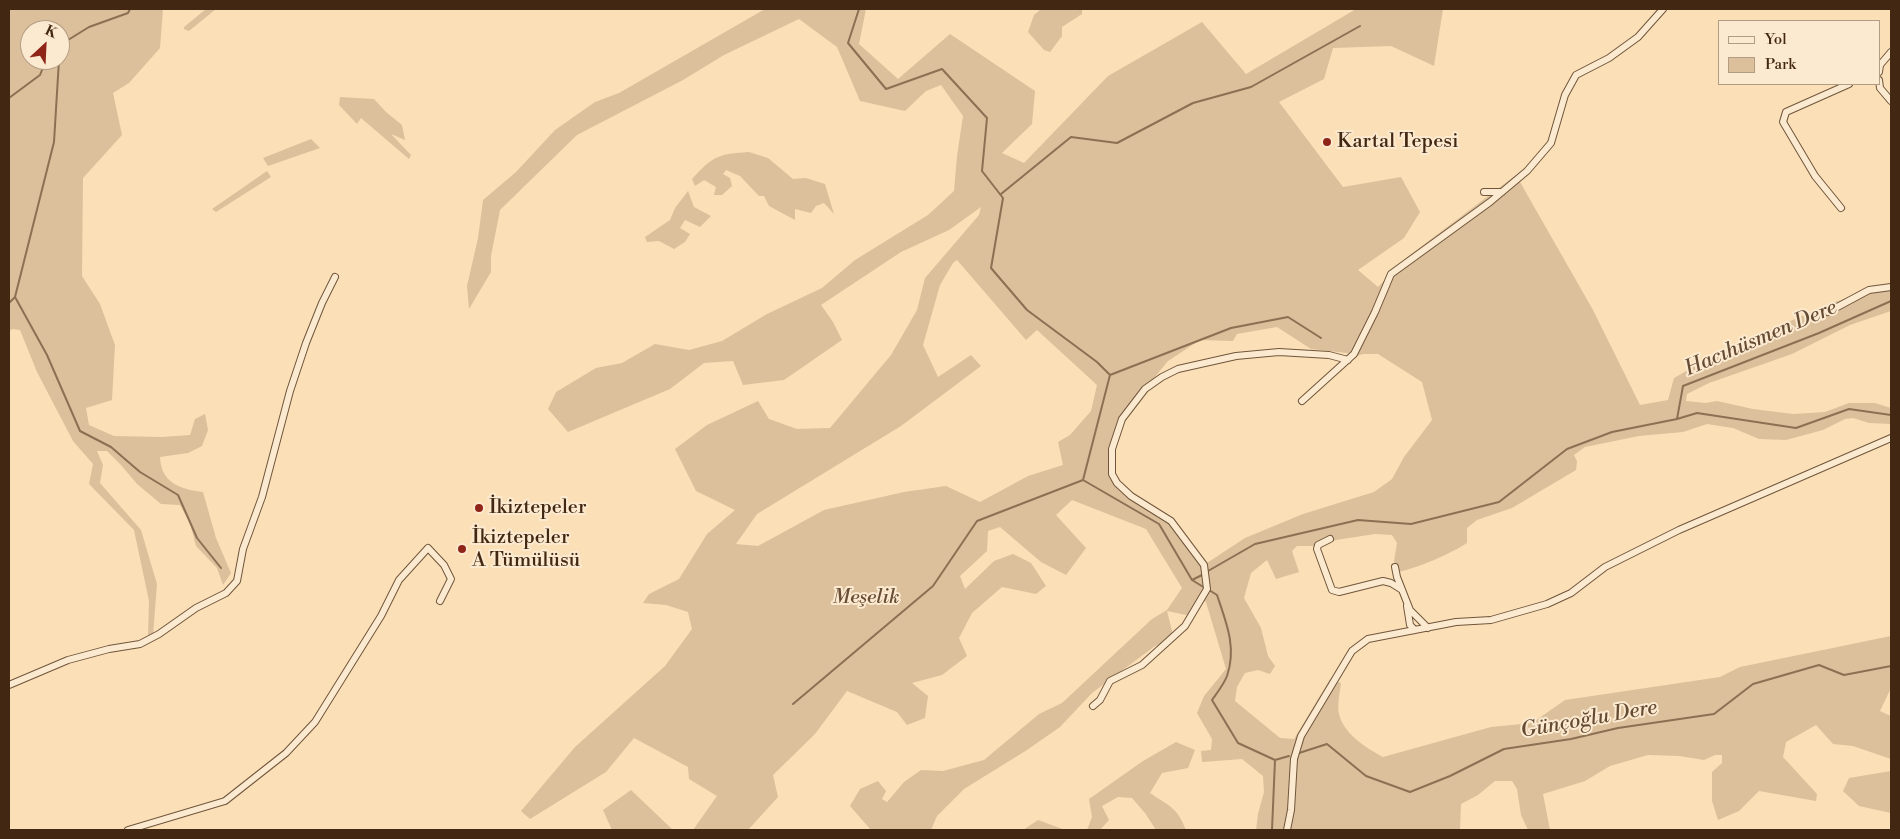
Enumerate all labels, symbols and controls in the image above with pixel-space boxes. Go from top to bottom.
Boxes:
north arrow [20,20,70,70]
legend [1718,20,1880,85]
text: K [42,22,60,43]
text: Yol [1765,30,1787,49]
text: Park [1765,55,1796,74]
place label: Kartal Tepesi [1337,130,1459,154]
marker: Kartal Tepesi [1321,136,1333,148]
water label: Hacıhüsmen Dere [1681,296,1841,382]
place label: İkiztepeler [489,496,587,520]
marker: İkiztepeler [473,502,485,514]
place label: İkiztepeler A Tümülüsü [472,526,580,573]
marker: İkiztepeler A Tümülüsü [456,543,468,555]
park label: Meşelik [833,586,899,610]
water label: Günçoğlu Dere [1519,696,1659,744]

